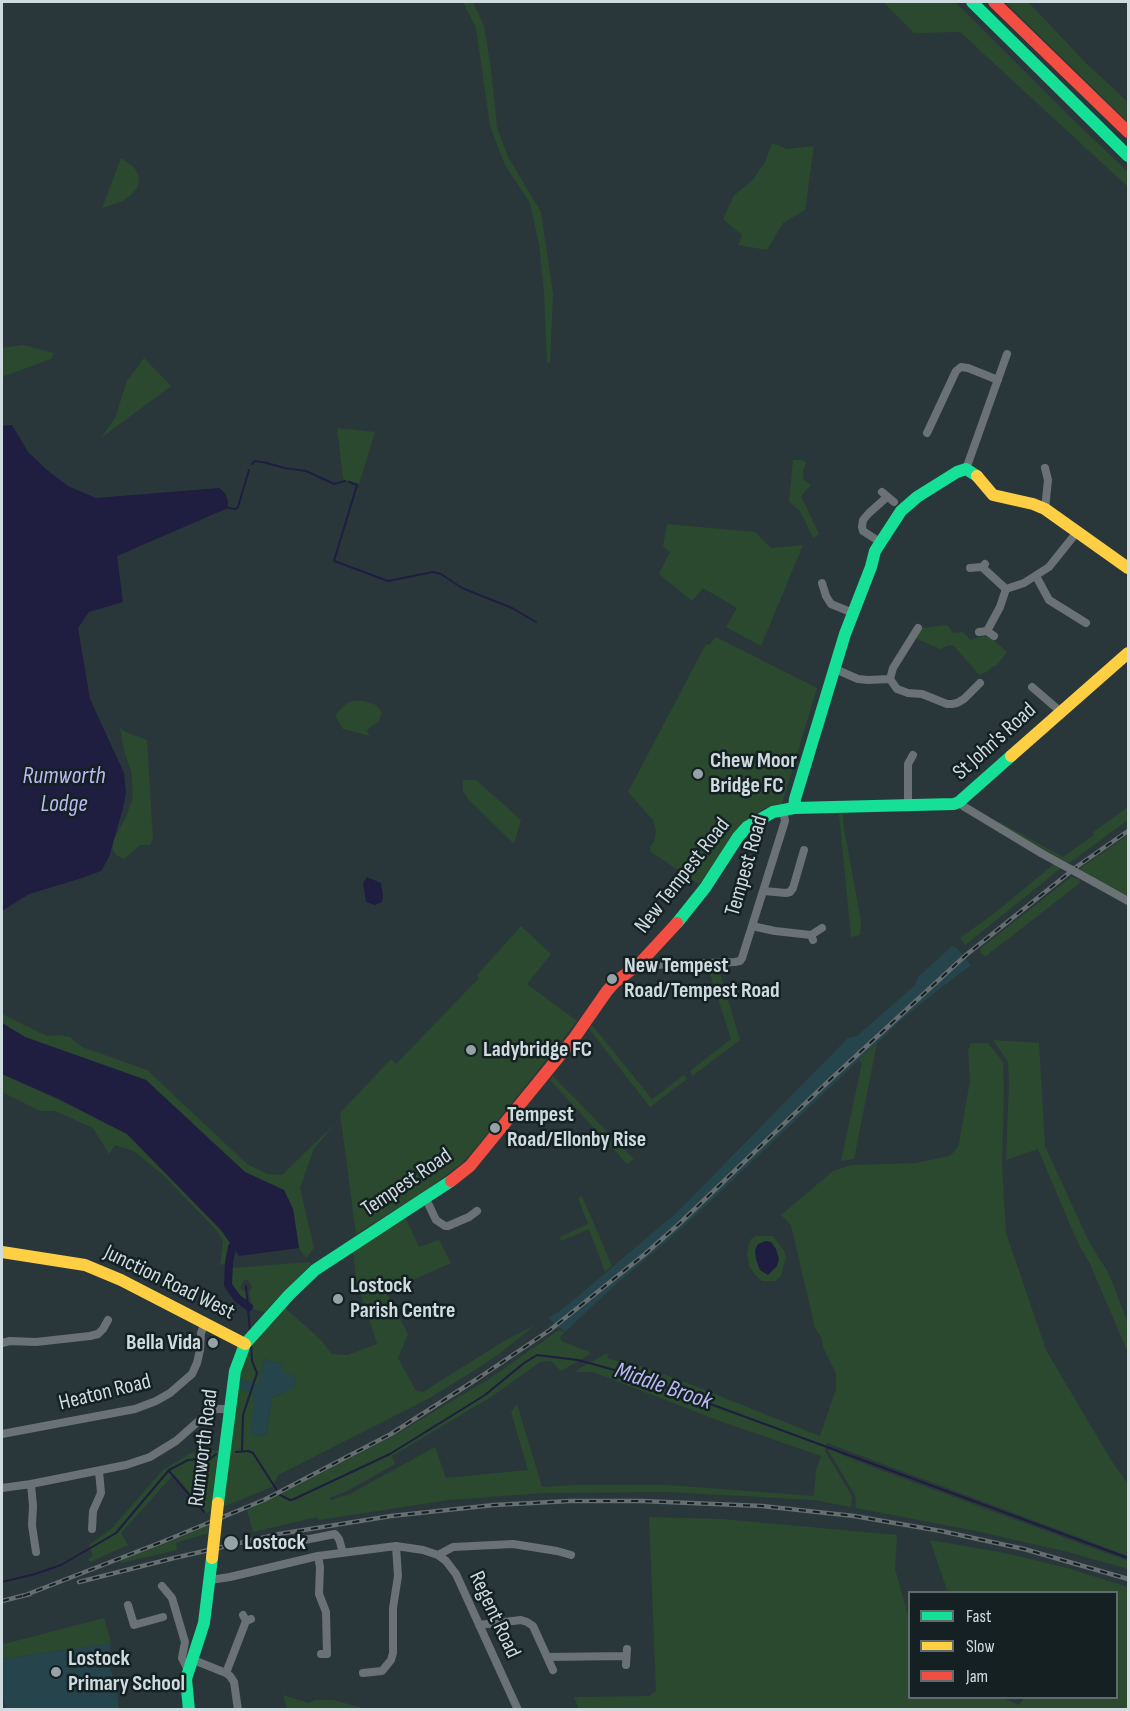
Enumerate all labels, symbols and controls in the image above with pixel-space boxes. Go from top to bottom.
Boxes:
street label: St John's Road [948,698,1042,786]
place label: Chew Moor Bridge FC [710,748,797,800]
water label: Rumworth Lodge [23,763,105,819]
marker: Chew Moor Bridge FC [691,767,705,781]
street label: New Tempest Road [630,813,736,939]
street label: Tempest Road [720,813,774,919]
place label: New Tempest Road/Tempest Road [624,953,780,1004]
marker: New Tempest Road/Tempest Road [605,972,619,986]
place label: Ladybridge FC [483,1037,592,1063]
marker: Ladybridge FC [464,1043,478,1057]
place label: Tempest Road/Ellonby Rise [507,1102,646,1154]
marker: Tempest Road/Ellonby Rise [488,1121,502,1135]
street label: Tempest Road [357,1143,457,1223]
street label: Junction Road West [99,1240,239,1326]
place label: Lostock Parish Centre [350,1273,455,1324]
marker: Lostock Parish Centre [331,1292,345,1306]
place label: Bella Vida [126,1330,201,1356]
marker: Bella Vida [206,1336,220,1350]
water label: Middle Brook [611,1357,715,1417]
street label: Heaton Road [56,1369,154,1417]
street label: Rumworth Road [184,1388,224,1508]
place label: Lostock [244,1530,306,1556]
marker: Lostock [222,1534,240,1552]
street label: Regent Road [462,1567,526,1663]
legend [908,1591,1118,1699]
text: Fast [966,1606,991,1627]
text: Slow [966,1636,995,1657]
place label: Lostock Primary School [68,1646,185,1698]
marker: Lostock Primary School [49,1665,63,1679]
text: Jam [966,1666,988,1687]

